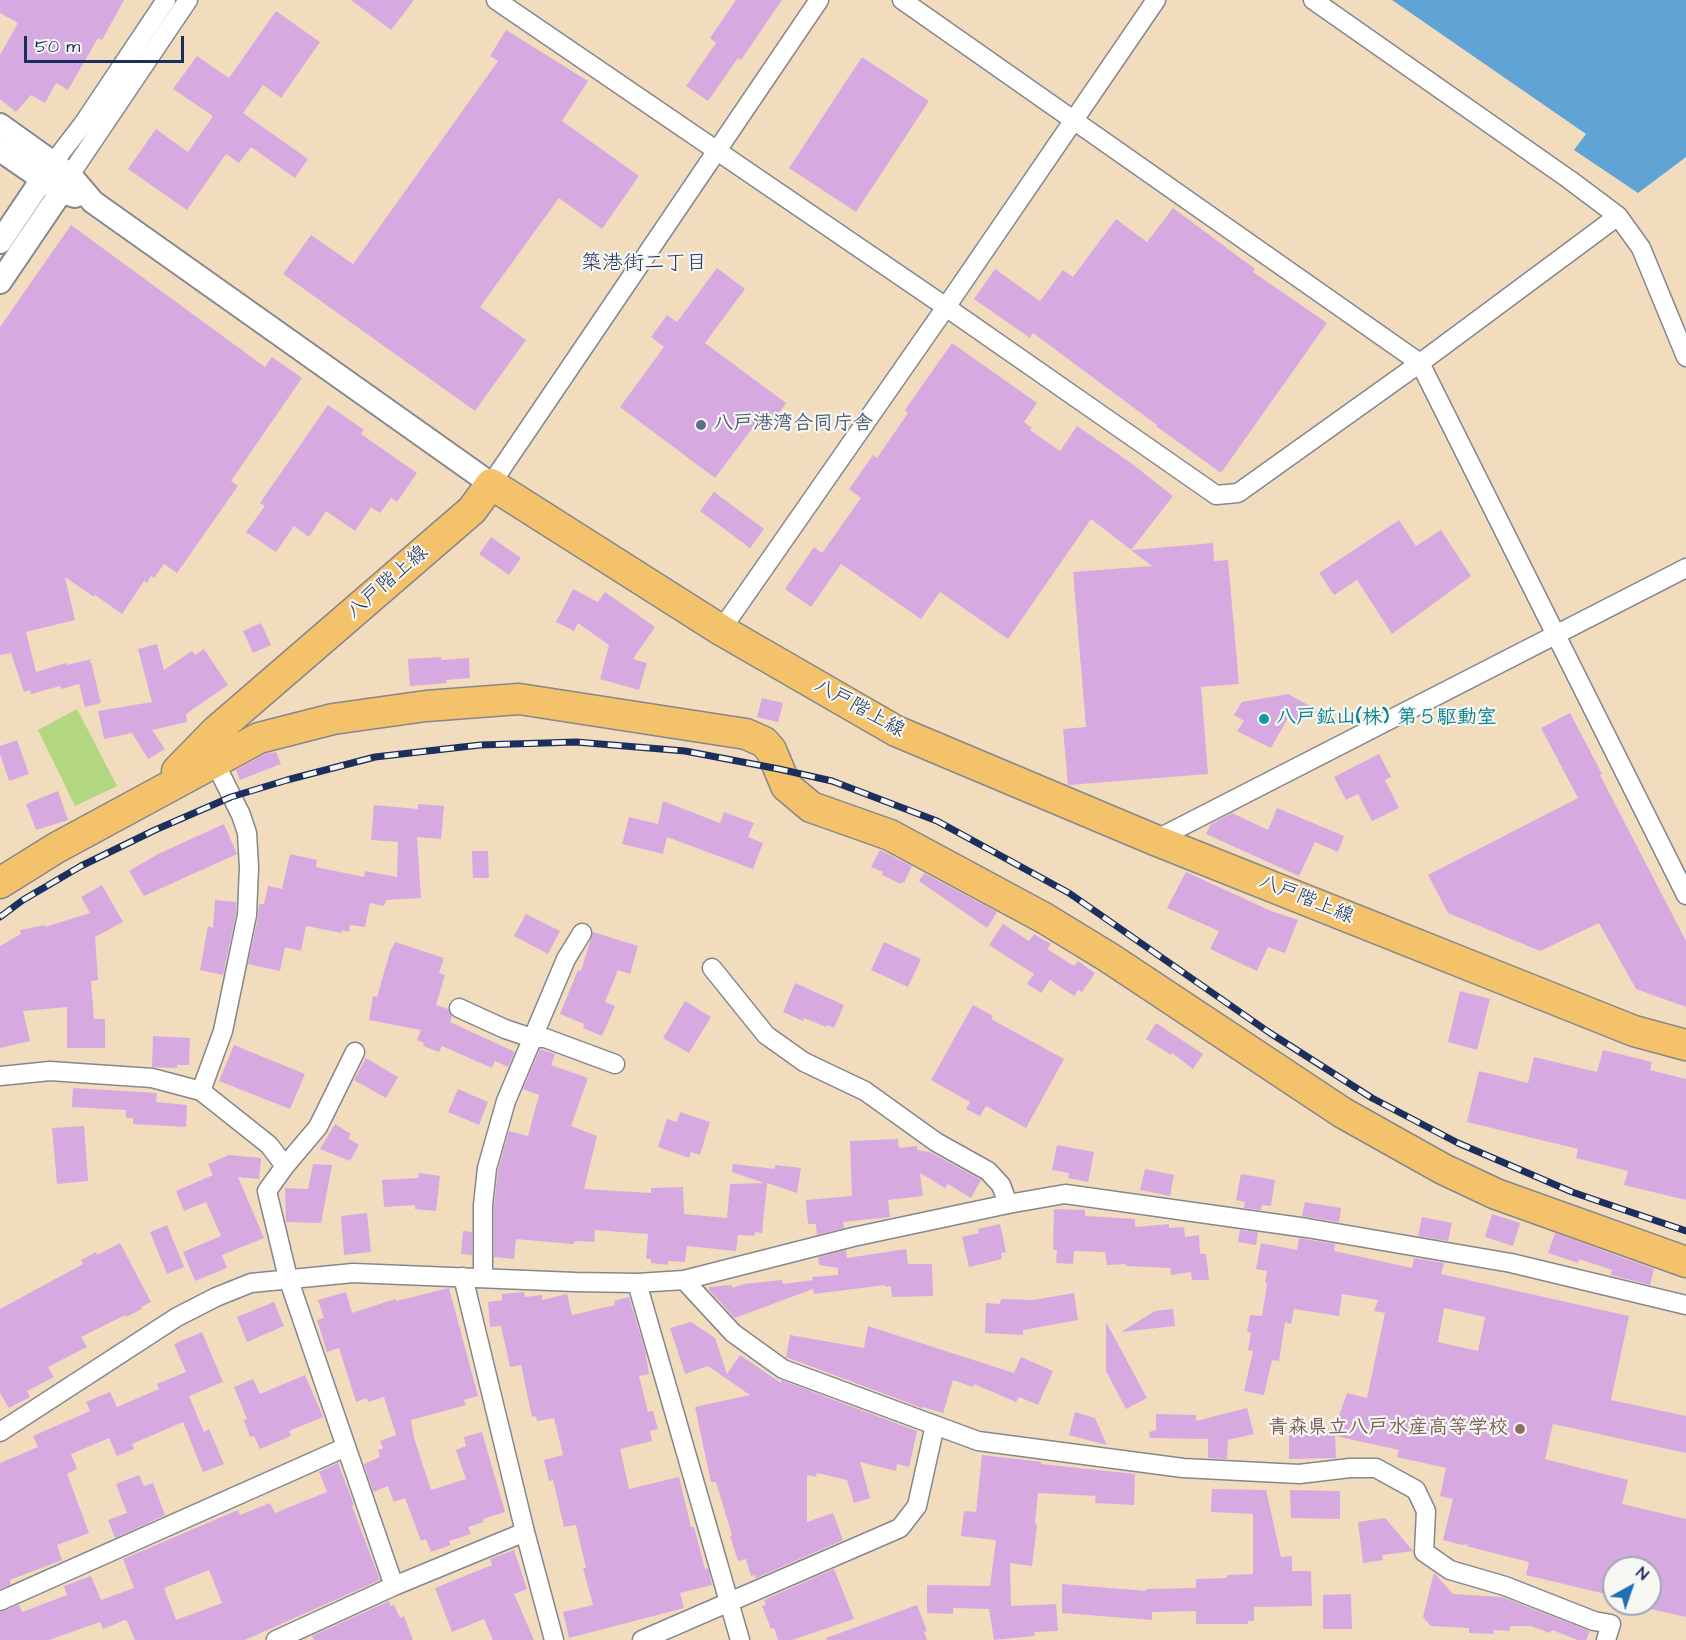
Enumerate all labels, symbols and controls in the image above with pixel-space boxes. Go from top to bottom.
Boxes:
scale bar [27,24,188,62]
text: 50 m [35,34,80,59]
district label: 築港街二丁目 [581,252,707,278]
place label: 八戸港湾合同庁舎 [713,413,873,437]
marker: 八戸港湾合同庁舎 [694,418,708,432]
street label: 八戸階上線 [342,541,434,625]
street label: 八戸階上線 [809,674,909,744]
place label: 八戸鉱山(株) 第５駆動室 [1276,707,1497,731]
marker: 八戸鉱山(株) 第５駆動室 [1257,712,1271,726]
street label: 八戸階上線 [1255,870,1357,930]
place label: 青森県立八戸水産高等学校 [1268,1417,1508,1441]
marker: 青森県立八戸水産高等学校 [1513,1422,1527,1436]
north arrow [1602,1556,1662,1616]
text: N [1631,1562,1653,1585]

